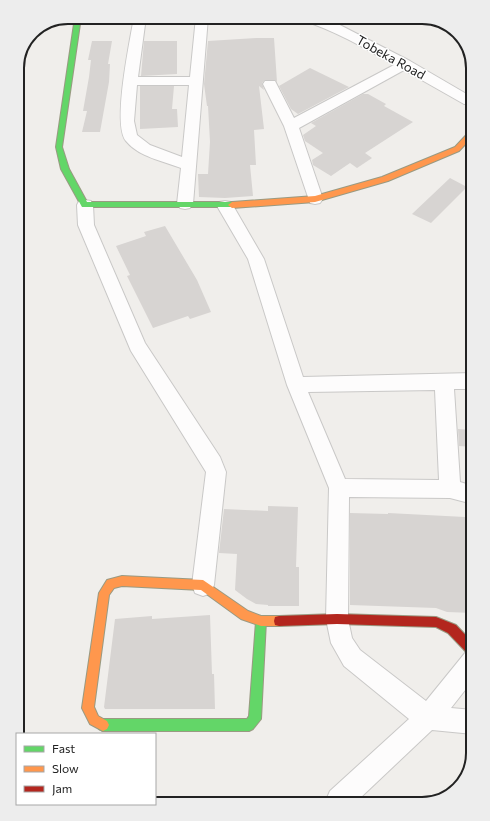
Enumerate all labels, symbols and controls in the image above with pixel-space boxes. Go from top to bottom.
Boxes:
street label: Tobeka Road [354,31,428,83]
legend [16,733,156,805]
text: Fast [52,741,75,755]
text: Slow [52,761,79,775]
text: Jam [52,781,72,796]

